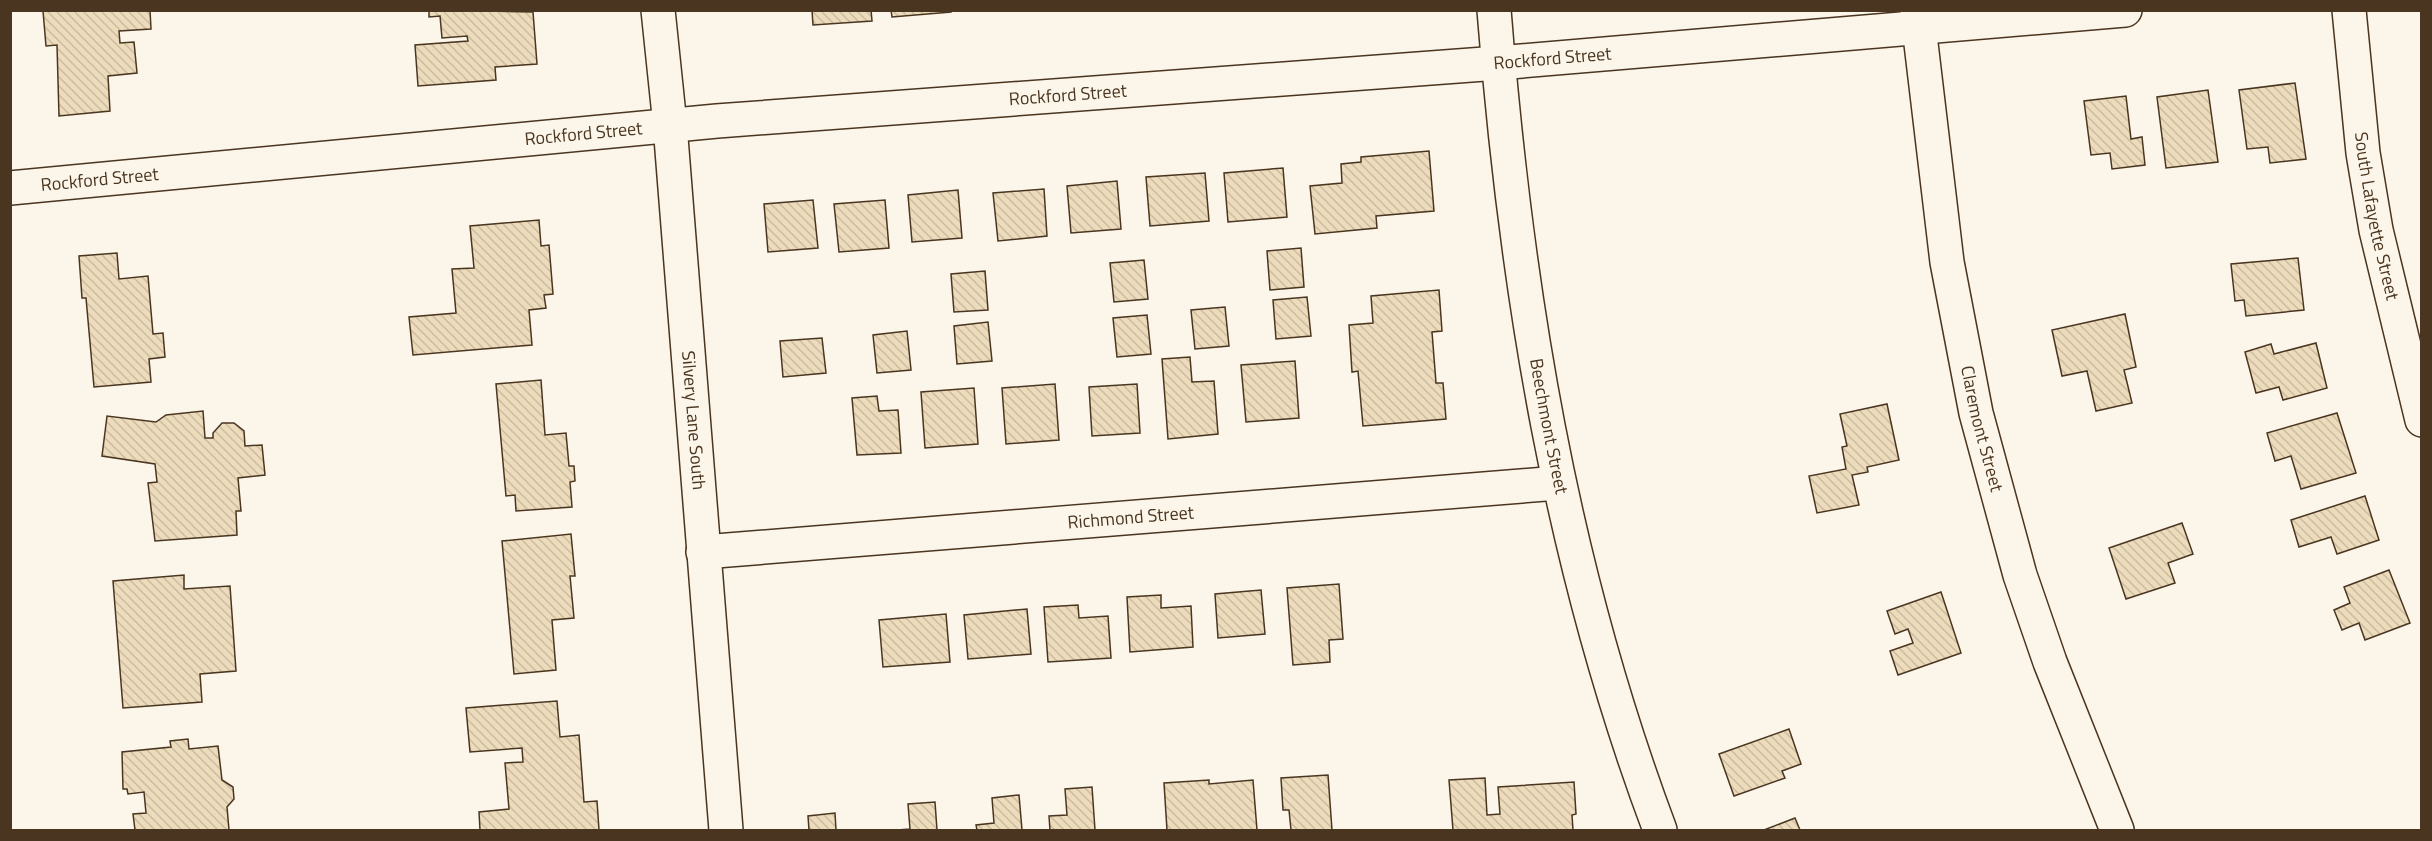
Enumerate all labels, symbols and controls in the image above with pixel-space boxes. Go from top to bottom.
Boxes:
street label: Rockford Street [1492,39,1613,76]
street label: Rockford Street [1008,77,1128,112]
street label: Rockford Street [523,114,644,152]
street label: South Lafayette Street [2348,130,2407,304]
street label: Rockford Street [39,160,160,198]
street label: Silvery Lane South [675,350,713,491]
street label: Beechmont Street [1523,356,1576,497]
street label: Claremont Street [1954,363,2011,495]
street label: Richmond Street [1066,498,1196,536]

